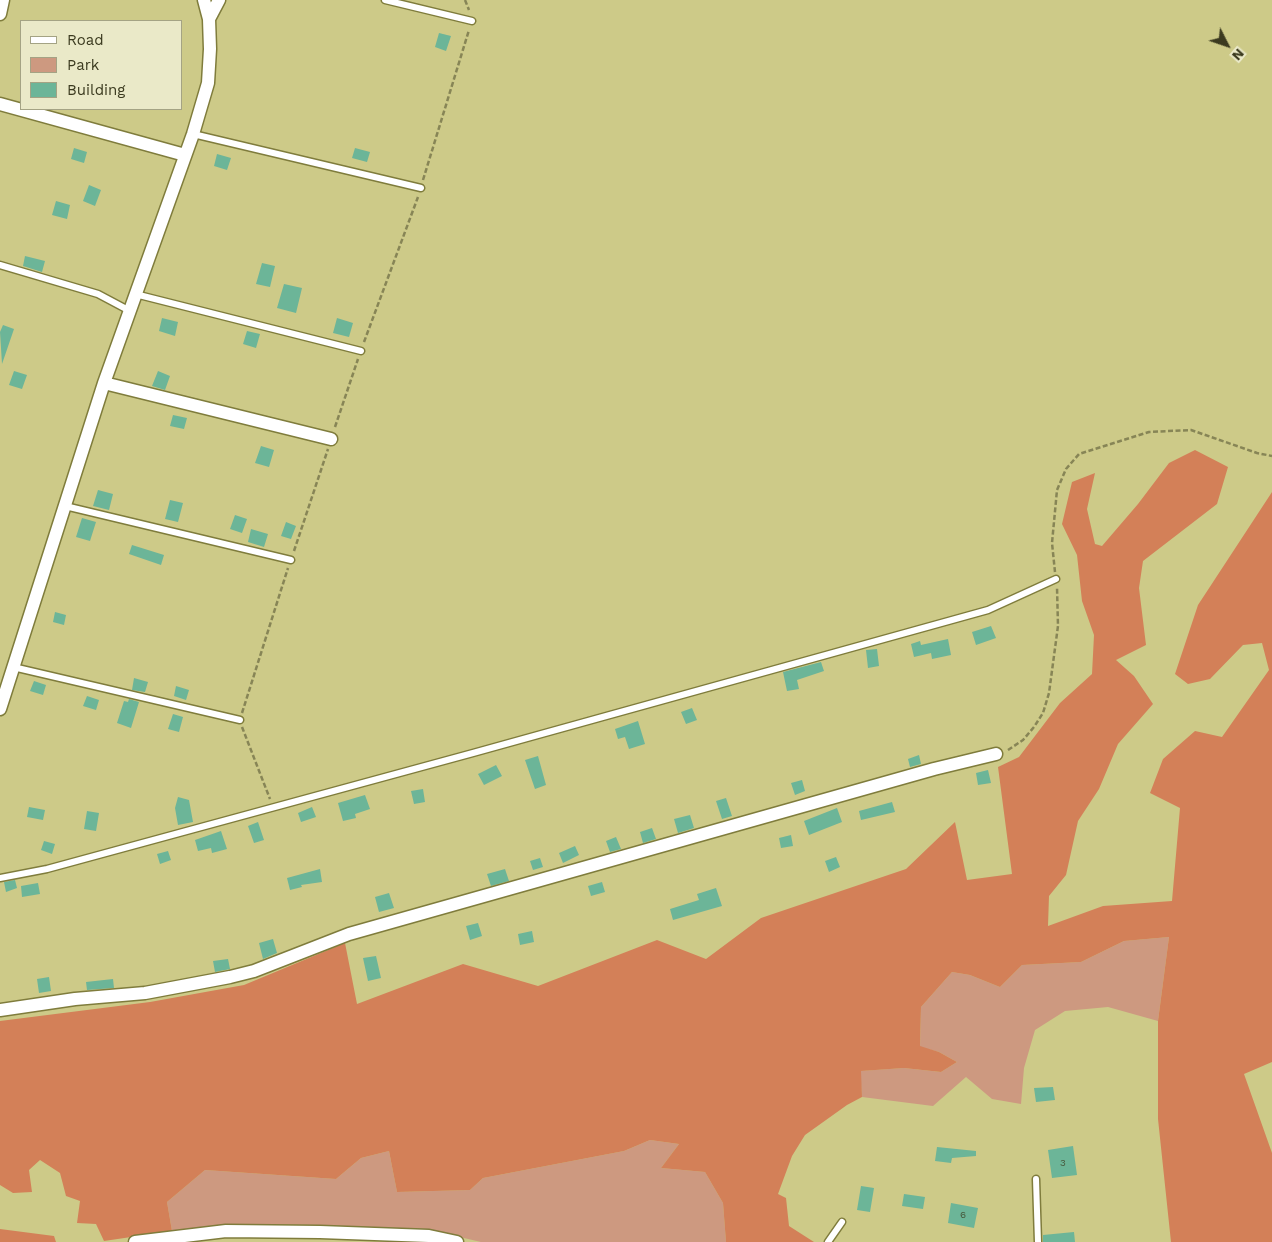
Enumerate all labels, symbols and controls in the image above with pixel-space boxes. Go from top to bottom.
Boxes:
legend [20,20,182,110]
north arrow [1202,20,1252,70]
text: Road [67,31,104,49]
text: N [1229,46,1248,64]
text: Park [67,56,99,74]
text: Building [67,81,125,99]
house number: 3 [1060,1157,1066,1169]
house number: 6 [960,1209,966,1221]

